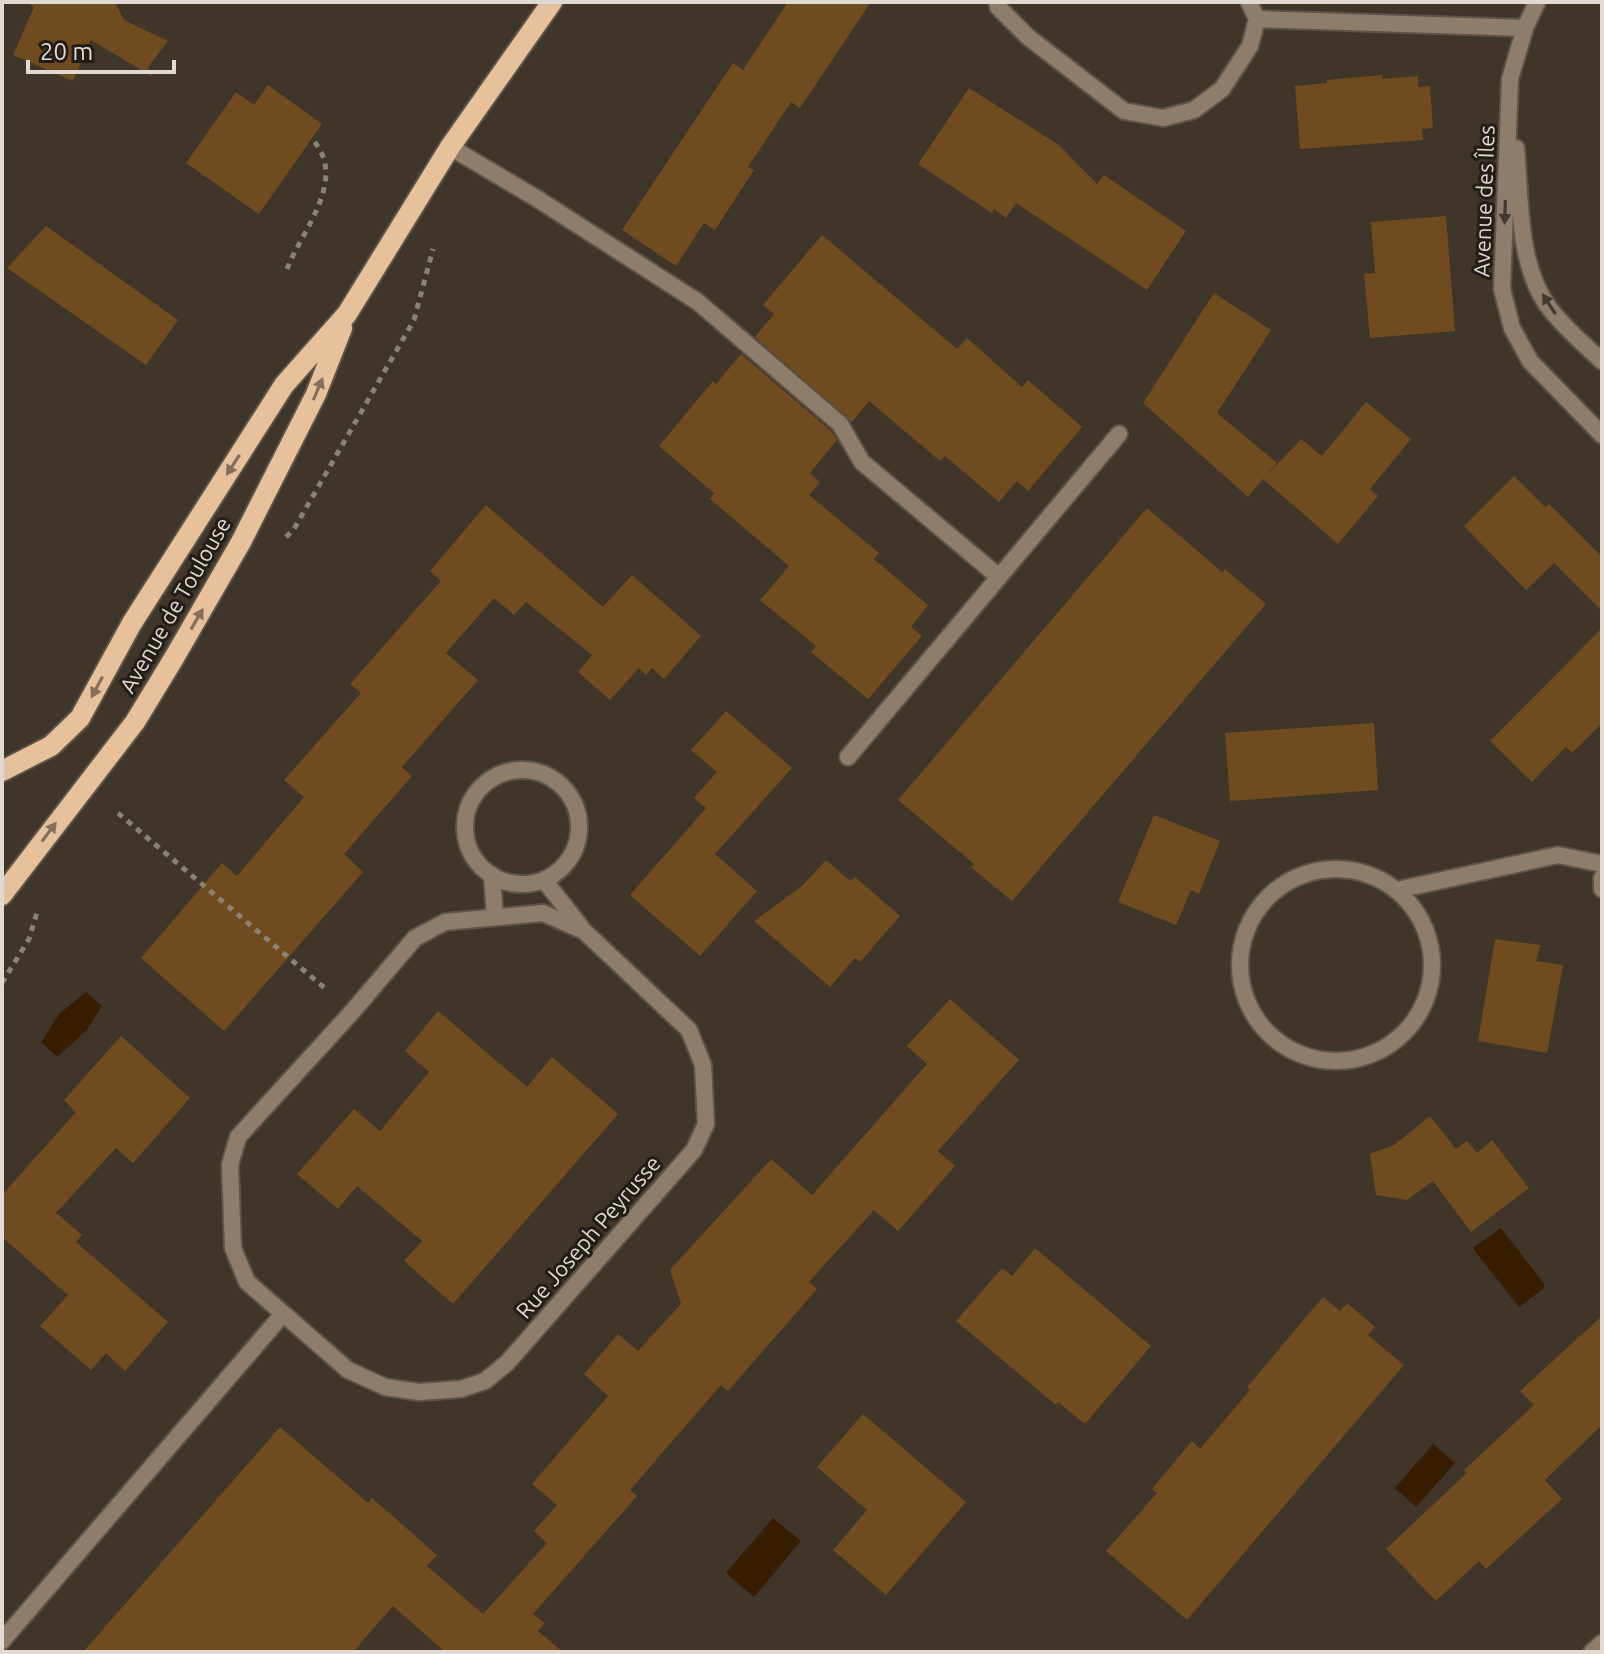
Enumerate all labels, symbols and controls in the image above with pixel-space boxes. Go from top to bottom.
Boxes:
scale bar [28,24,174,74]
text: 20 m [40,38,93,65]
street label: Avenue des Îles [1467,125,1499,277]
one-way arrow [1499,200,1512,225]
one-way arrow [1541,294,1556,315]
one-way arrow [311,377,324,401]
one-way arrow [226,455,241,476]
street label: Avenue de Toulouse [114,512,235,697]
one-way arrow [190,608,204,630]
one-way arrow [91,676,105,698]
one-way arrow [41,822,57,843]
street label: Rue Joseph Peyrusse [510,1150,665,1323]

